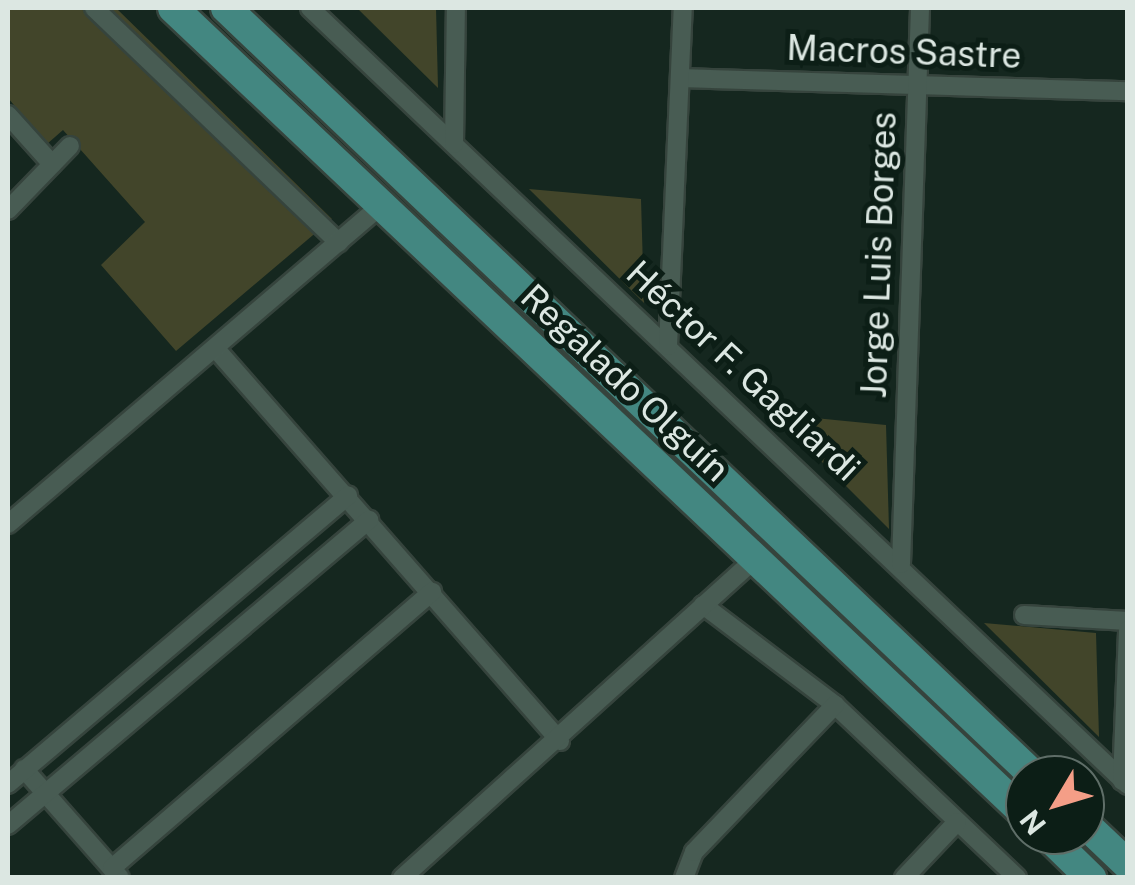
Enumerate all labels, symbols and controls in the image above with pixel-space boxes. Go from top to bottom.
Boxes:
street label: Macros Sastre [786,27,1022,77]
street label: Jorge Luis Borges [853,111,905,399]
street label: Héctor F. Gagliardi [618,252,868,490]
street label: Regalado Olguín [512,276,738,490]
north arrow [1005,755,1105,855]
text: N [1013,804,1052,841]

